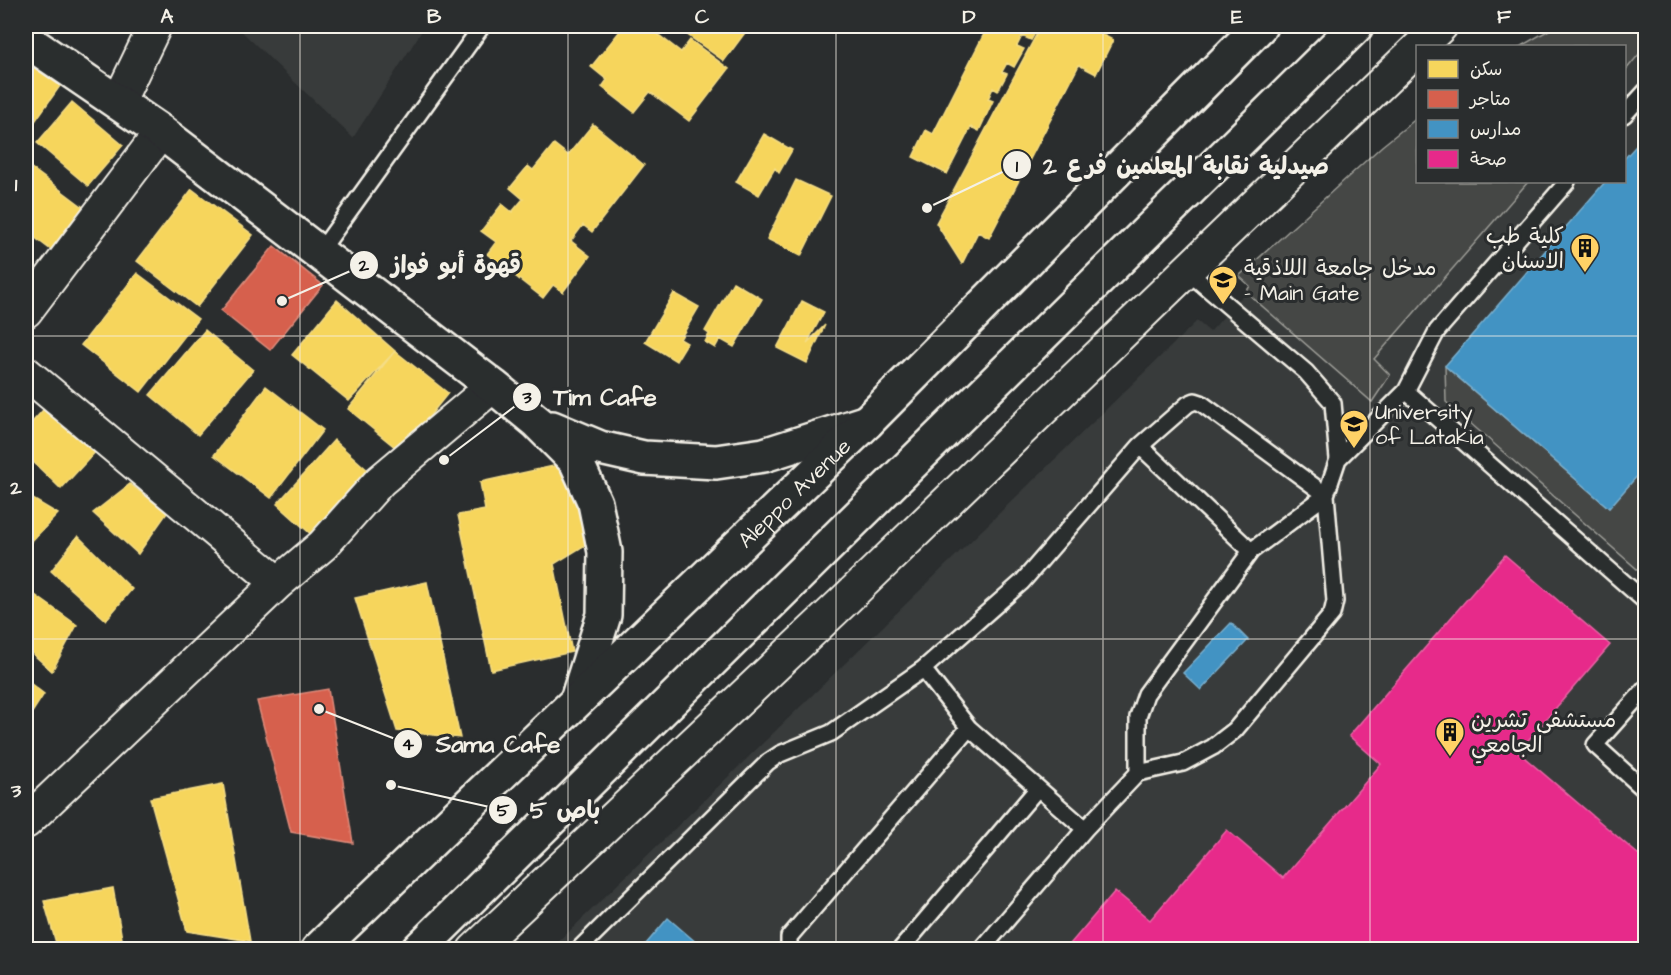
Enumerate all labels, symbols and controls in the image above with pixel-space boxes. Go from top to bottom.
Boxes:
text: A [161,3,174,31]
text: B [427,3,442,31]
text: C [695,3,710,31]
text: D [963,3,976,31]
text: E [1231,3,1243,31]
text: F [1497,3,1512,31]
legend [1416,45,1626,183]
text: سكن [1470,57,1502,82]
text: متاجر [1468,87,1511,112]
text: مدارس [1470,117,1521,142]
callout: صيدلية نقابة المعلمين فرع 2 [1002,144,1341,186]
text: صحة [1470,147,1507,172]
text: صيدلية نقابة المعلمين فرع 2 [1042,150,1329,184]
text: 1 [1016,154,1019,179]
text: 1 [15,171,18,199]
place label: كلية طب الاسنان [1486,221,1564,277]
building icon: كلية طب الاسنان [1569,232,1601,274]
callout: قهوة أبو فواز [349,244,533,286]
text: قهوة أبو فواز [389,249,521,283]
text: 2 [358,253,370,278]
place label: مدخل جامعة اللاذقية - Main Gate [1244,253,1436,309]
school or university icon: مدخل جامعة اللاذقية - Main Gate [1207,264,1239,306]
callout: Tim Cafe [512,376,669,418]
text: Tim Cafe [552,381,657,415]
text: 3 [521,385,532,410]
place label: University of Latakia [1375,397,1484,453]
school or university icon: University of Latakia [1338,408,1370,450]
street label: Aleppo Avenue [731,432,858,556]
text: 2 [9,474,22,502]
place label: مستشفى تشرين الجامعي [1471,705,1616,764]
building icon: مستشفى تشرين الجامعي [1434,716,1466,758]
callout: Sama Cafe [393,723,572,765]
text: Sama Cafe [435,728,560,762]
text: 4 [402,732,415,757]
text: 3 [10,777,22,805]
callout: باص 5 [488,789,613,831]
text: باص 5 [530,794,600,828]
text: 5 [497,798,510,823]

